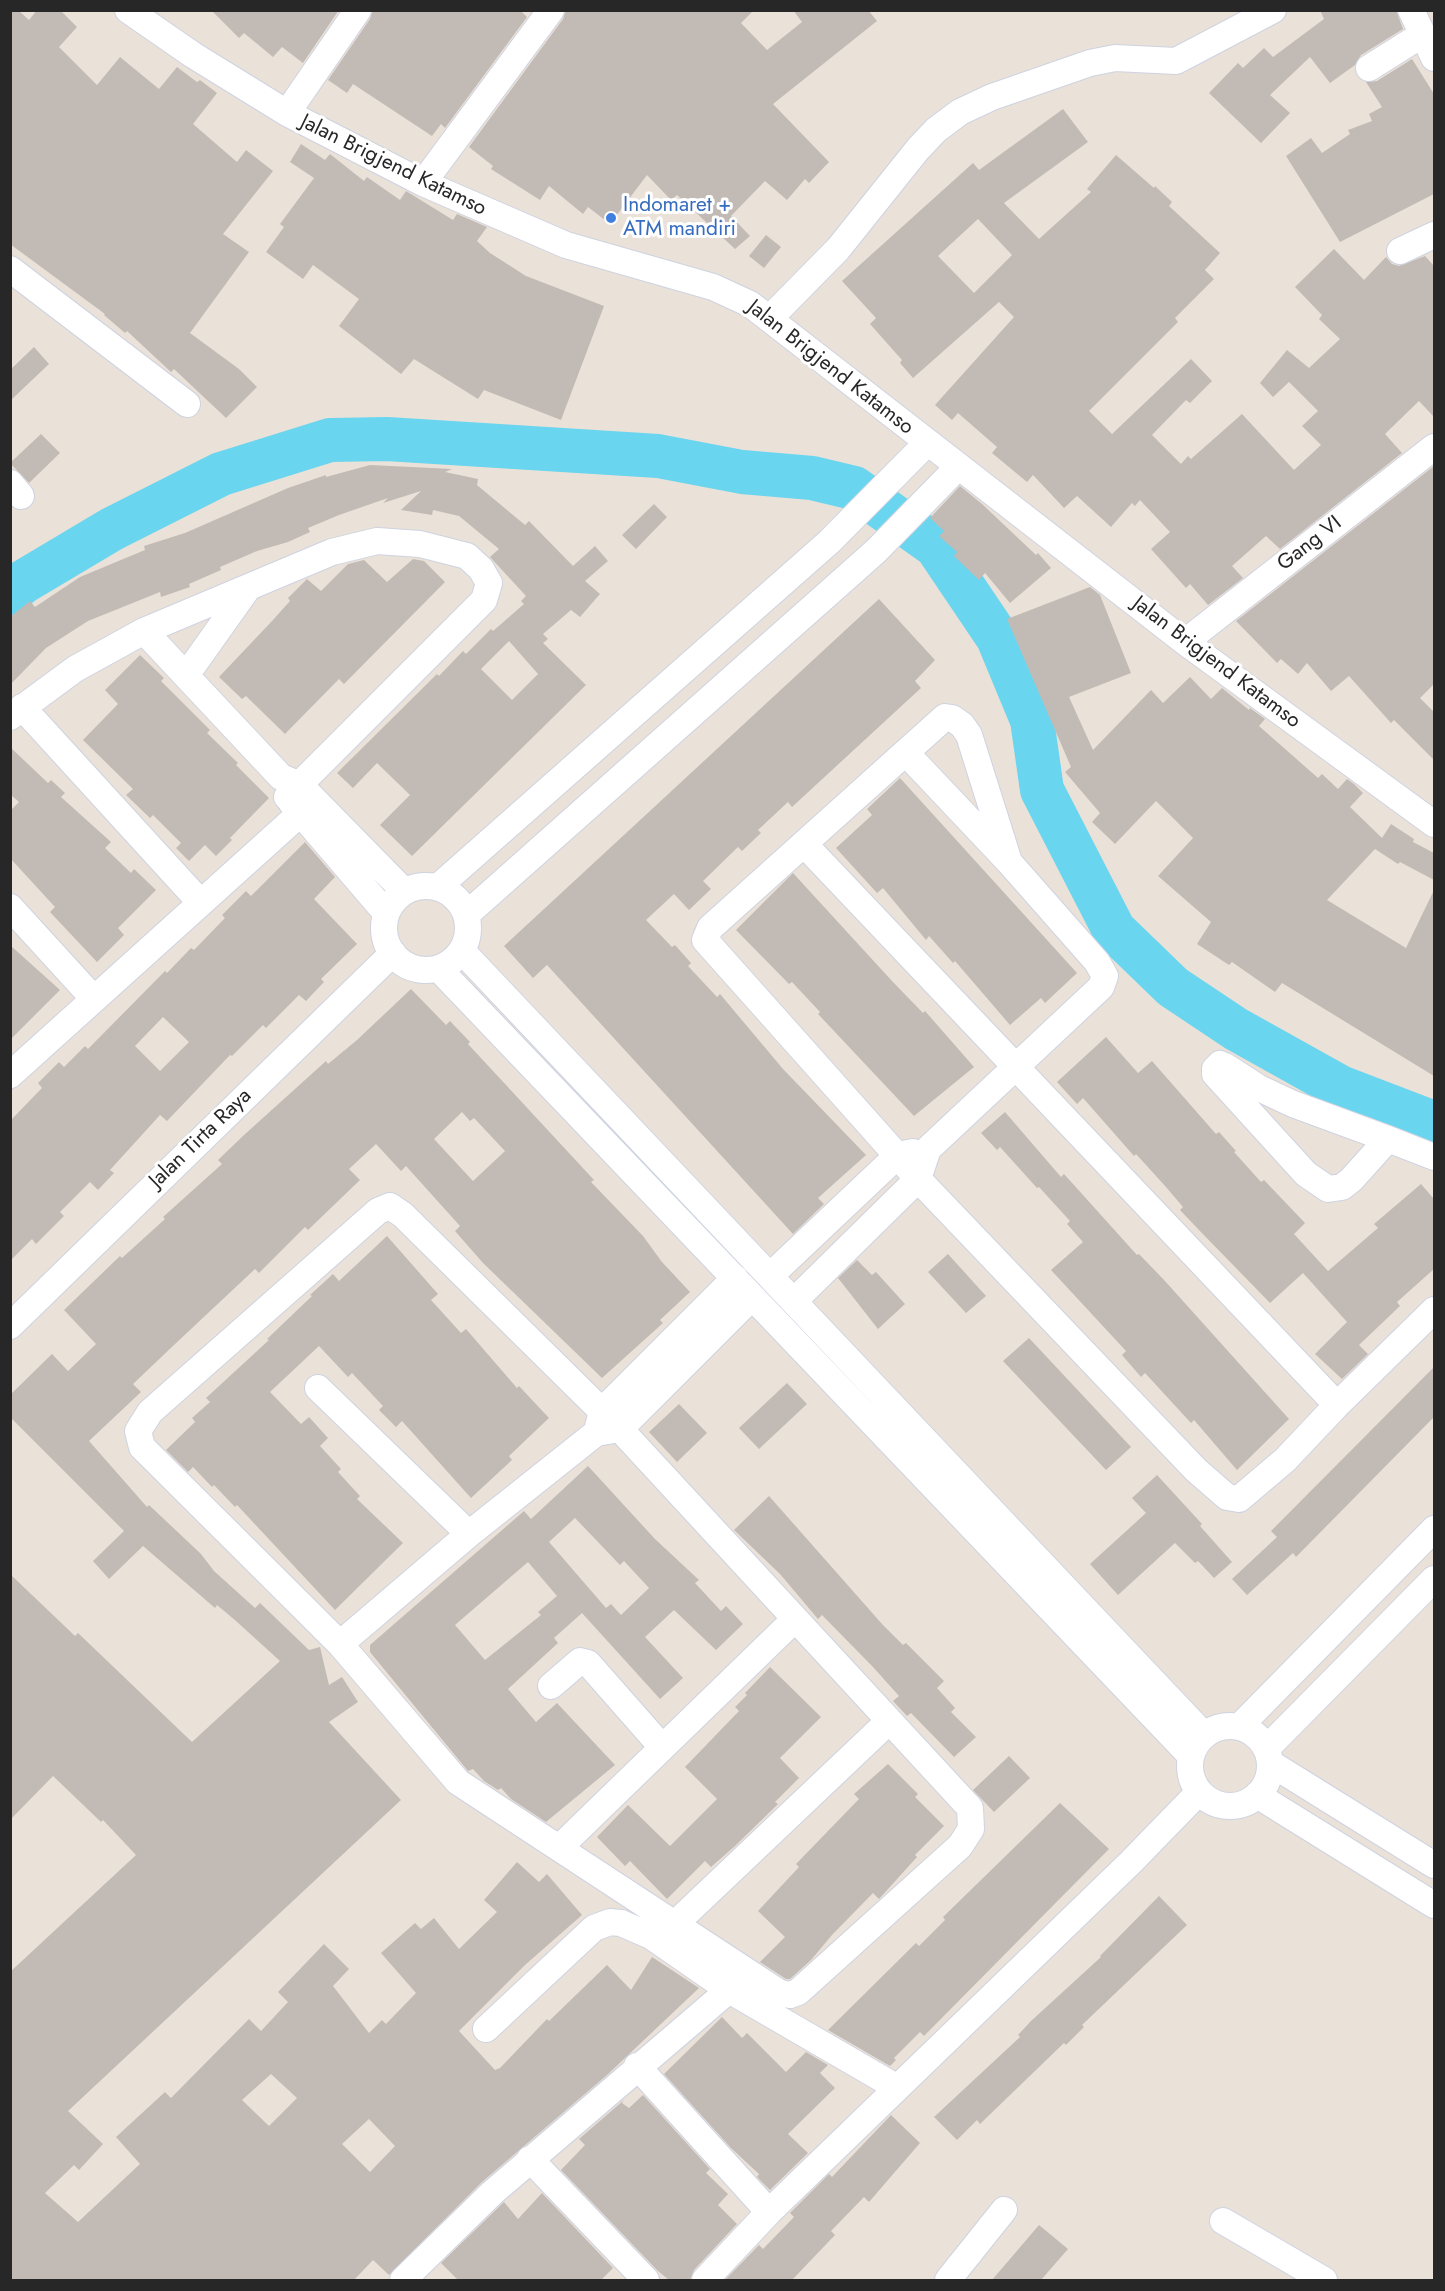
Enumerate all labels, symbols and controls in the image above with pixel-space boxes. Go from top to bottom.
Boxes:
street label: Jalan Brigjend Katamso [296,110,490,222]
place label: Indomaret + ATM mandiri [623,193,736,243]
marker: Indomaret + ATM mandiri [604,211,618,225]
street label: Jalan Brigjend Katamso [742,295,918,441]
street label: Gang VI [1273,511,1347,577]
street label: Jalan Brigjend Katamso [1127,592,1305,734]
street label: Jalan Tirta Raya [145,1084,257,1194]

